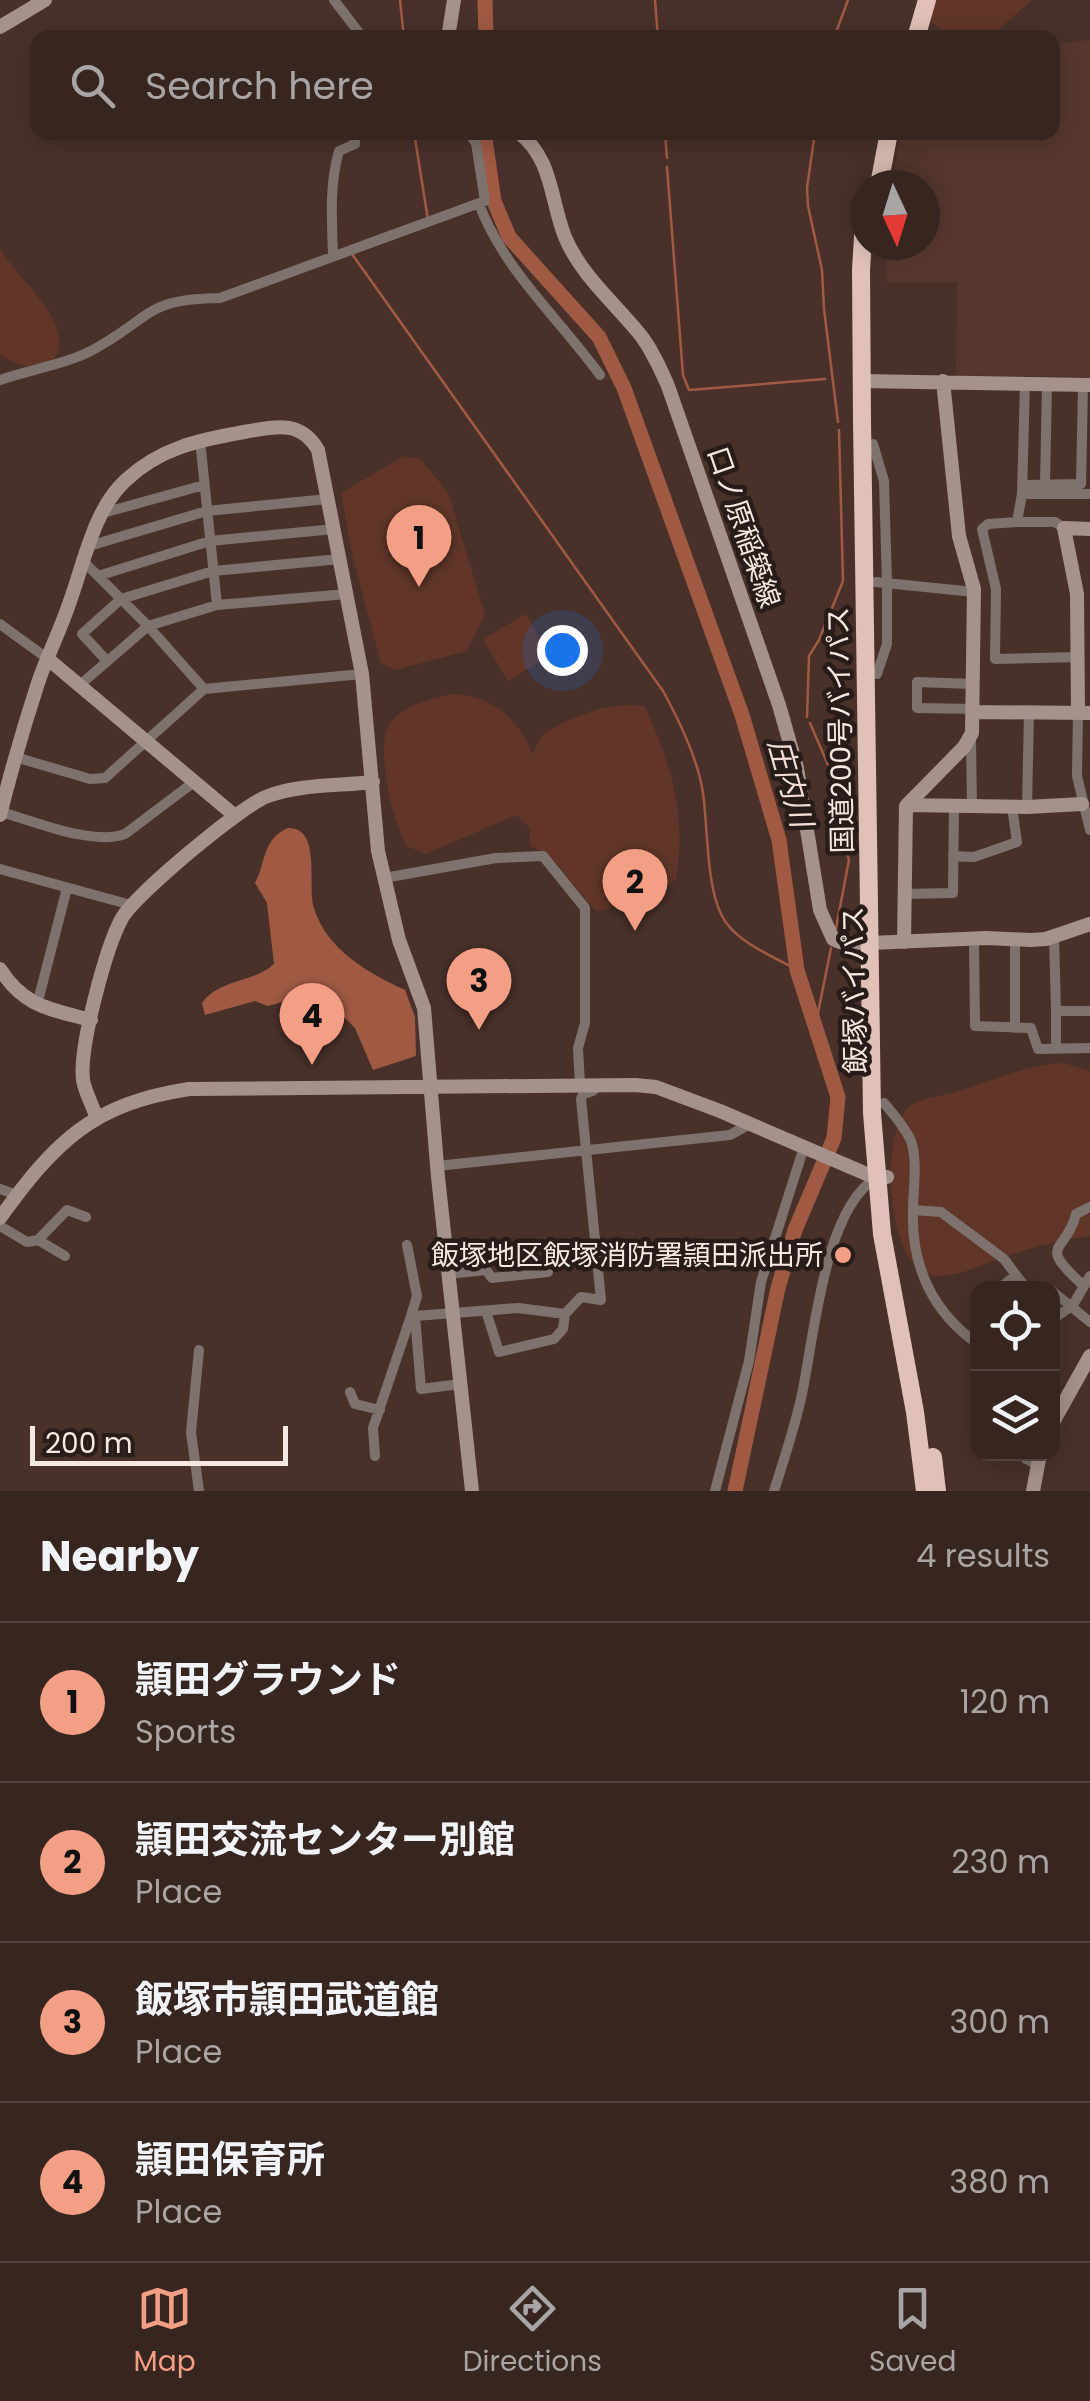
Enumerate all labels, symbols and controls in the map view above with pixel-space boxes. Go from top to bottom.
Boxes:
search box [30,30,1060,140]
icon: search [65,58,120,113]
text: Search here [145,59,374,112]
north arrow [850,170,940,260]
street label: 口ノ原稲築線 [698,441,789,613]
pin: 1 [386,504,452,587]
street label: 国道200号バイパス [819,606,862,854]
your location [537,625,588,676]
water label: 庄内川 [757,734,824,835]
pin: 2 [602,848,668,931]
street label: 飯塚バイパス [834,906,875,1074]
pin: 3 [446,948,512,1030]
pin: 4 [280,982,344,1065]
place label: 飯塚地区飯塚消防署頴田派出所 [431,1236,823,1275]
marker: 飯塚地区飯塚消防署頴田派出所 [832,1244,854,1266]
map controls [970,1281,1060,1461]
button: locate [970,1281,1060,1371]
button: layers [970,1371,1060,1461]
scale bar [30,1421,288,1466]
text: 200 m [45,1424,133,1463]
text: Nearby [40,1527,199,1586]
text: 4 results [916,1533,1050,1578]
text: 頴田グラウンド [135,1653,401,1706]
text: 1 [66,1679,79,1724]
text: 120 m [960,1679,1050,1724]
text: Sports [135,1709,236,1754]
text: 頴田交流センター別館 [135,1813,515,1866]
text: 2 [63,1839,82,1884]
text: 230 m [951,1839,1050,1884]
text: Place [135,1869,222,1914]
text: 飯塚市頴田武道館 [135,1973,439,2026]
text: 3 [63,1999,82,2044]
text: 300 m [949,1999,1050,2044]
text: Place [135,2029,222,2074]
text: 頴田保育所 [135,2133,325,2186]
text: 4 [62,2159,83,2204]
text: 380 m [949,2159,1050,2204]
text: Place [135,2189,222,2234]
tab: Map [134,2281,196,2383]
tab: Directions [463,2281,602,2383]
tab: Saved [869,2281,956,2383]

